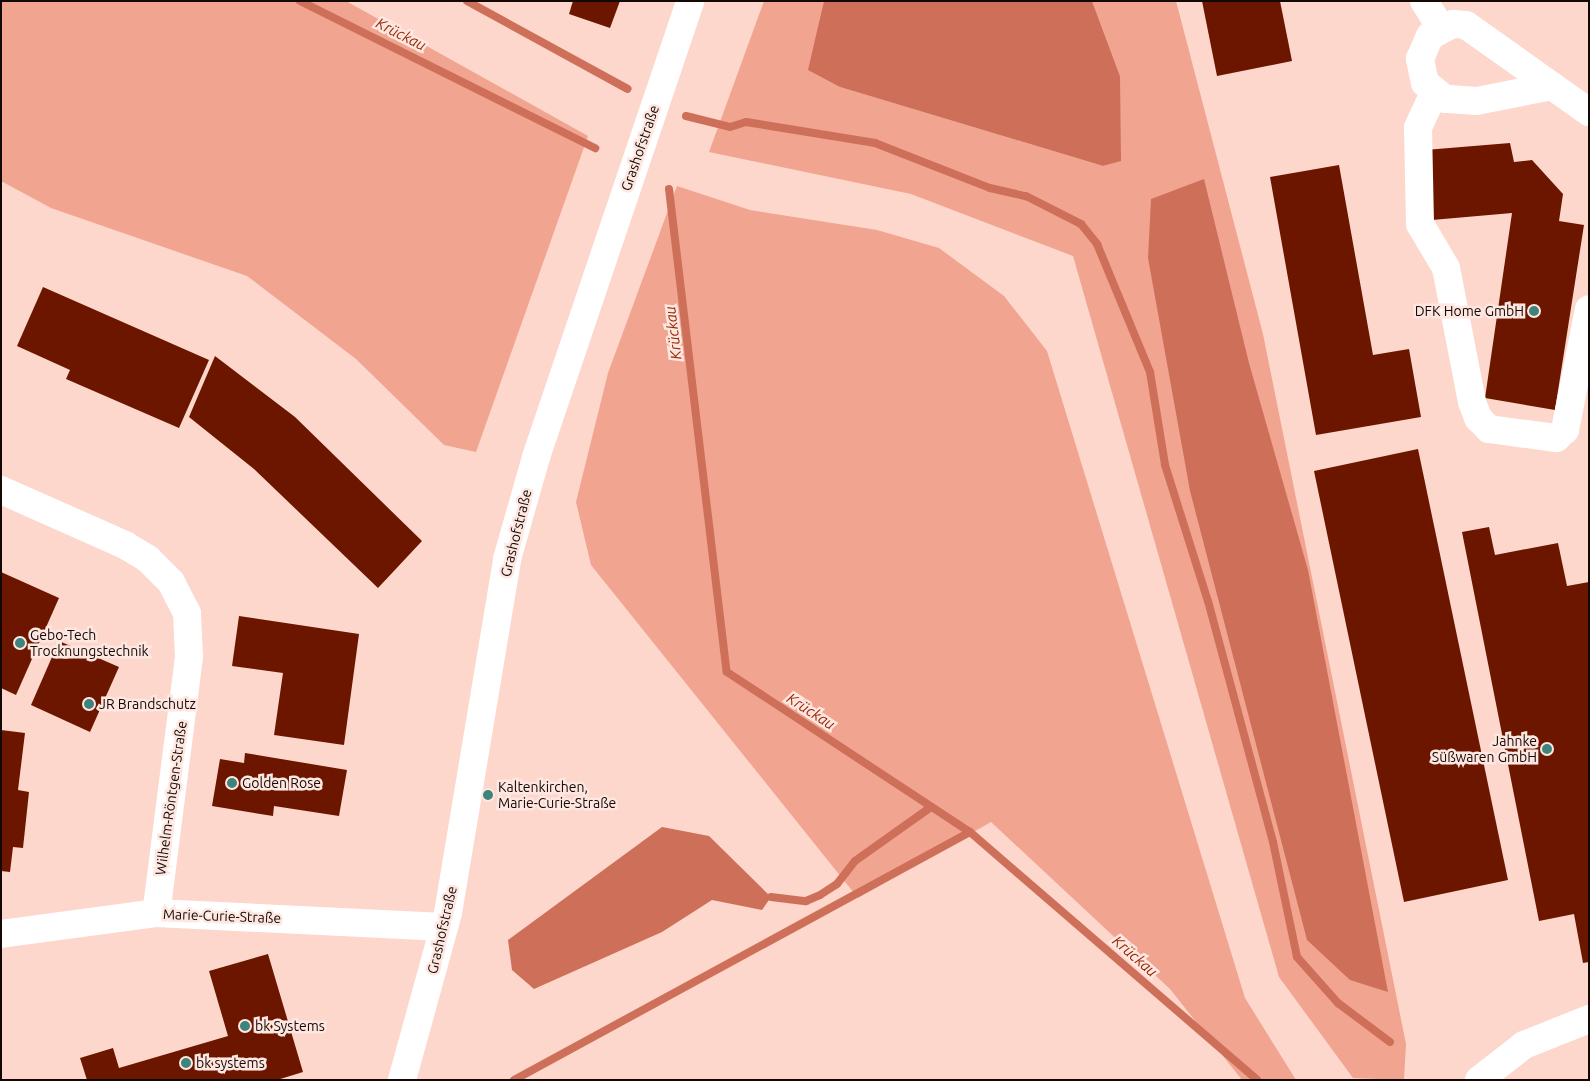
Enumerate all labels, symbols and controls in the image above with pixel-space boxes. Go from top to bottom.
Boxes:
water label: Krückau [373,14,429,54]
street label: Grashofstraße [617,103,663,193]
place label: DFK Home GmbH [1415,303,1524,319]
water label: Krückau [661,305,685,361]
marker: DFK Home GmbH [1528,305,1540,317]
street label: Grashofstraße [497,487,535,579]
place label: Gebo-Tech Trocknungstechnik [30,627,149,660]
marker: Gebo-Tech Trocknungstechnik [14,637,26,649]
water label: Krückau [784,689,838,733]
place label: JR Brandschutz [99,696,196,712]
marker: JR Brandschutz [83,698,95,710]
street label: Wilhelm-Röntgen-Straße [152,720,190,876]
place label: Jahnke Süßwaren GmbH [1432,733,1537,766]
marker: Jahnke Süßwaren GmbH [1541,743,1553,755]
place label: Golden Rose [242,775,321,791]
marker: Golden Rose [226,777,238,789]
place label: Kaltenkirchen, Marie-Curie-Straße [498,779,616,812]
marker: Kaltenkirchen, Marie-Curie-Straße [482,789,494,801]
street label: Grashofstraße [424,884,460,976]
street label: Marie-Curie-Straße [163,906,281,926]
water label: Krückau [1109,932,1161,980]
place label: bk Systems [255,1018,325,1034]
marker: bk Systems [239,1020,251,1032]
place label: bk systems [196,1055,265,1071]
marker: bk systems [180,1057,192,1069]

